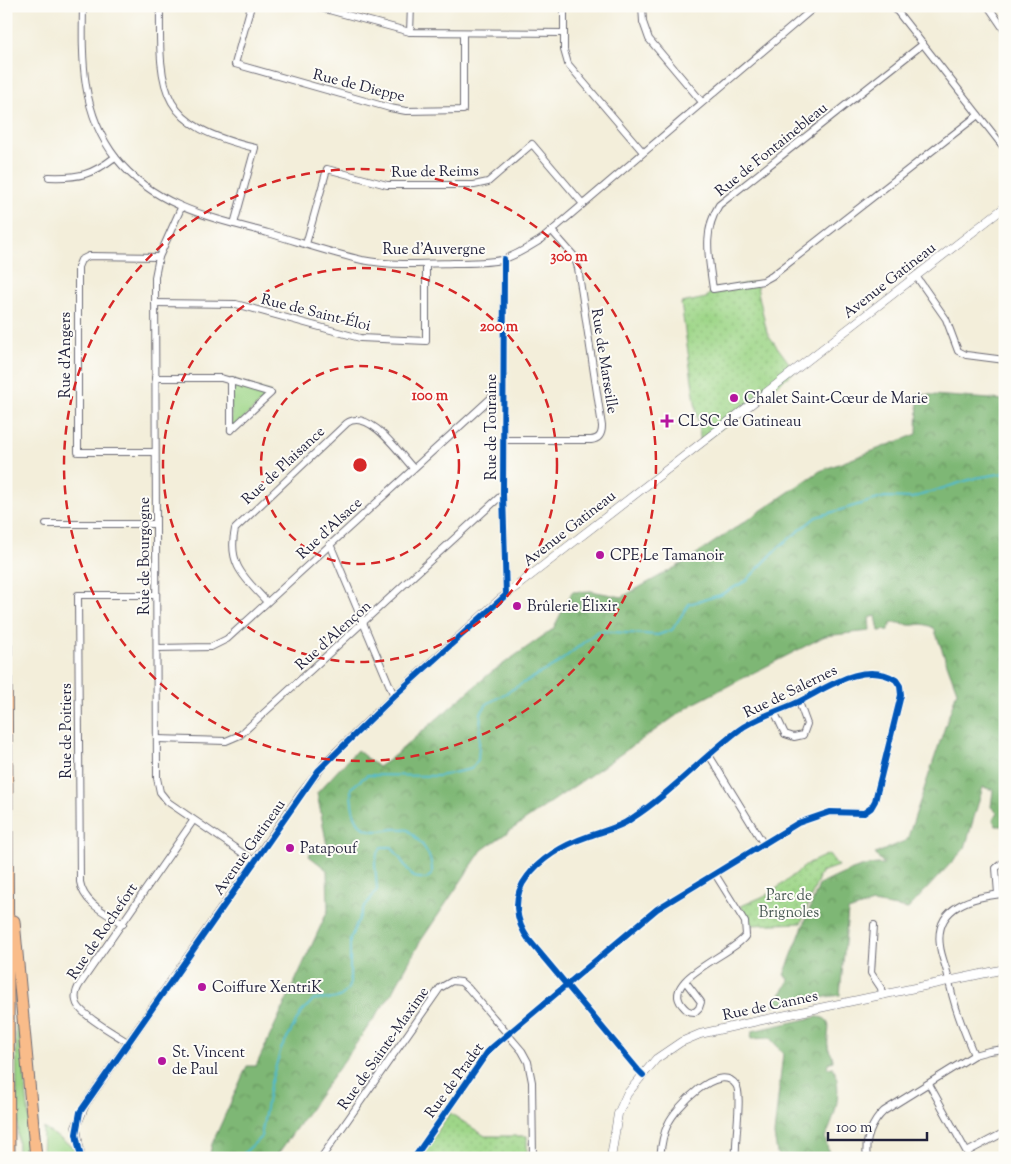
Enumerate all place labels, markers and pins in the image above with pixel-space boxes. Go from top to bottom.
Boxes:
place label: Chalet Saint-Cœur de Marie [744,389,928,410]
marker: Chalet Saint-Cœur de Marie [728,392,740,404]
place label: CLSC de Gatineau [678,412,802,433]
marker: CLSC de Gatineau [660,414,674,428]
centre of rings [351,456,369,474]
place label: CPE Le Tamanoir [610,546,725,567]
marker: CPE Le Tamanoir [594,549,606,561]
place label: Brûlerie Élixir [527,596,618,618]
marker: Brûlerie Élixir [511,600,523,612]
place label: Patapouf [300,839,358,860]
marker: Patapouf [284,842,296,854]
place label: Coiffure XentriK [212,978,322,999]
marker: Coiffure XentriK [196,981,208,993]
place label: St. Vincent de Paul [172,1043,245,1081]
marker: St. Vincent de Paul [156,1055,168,1067]

